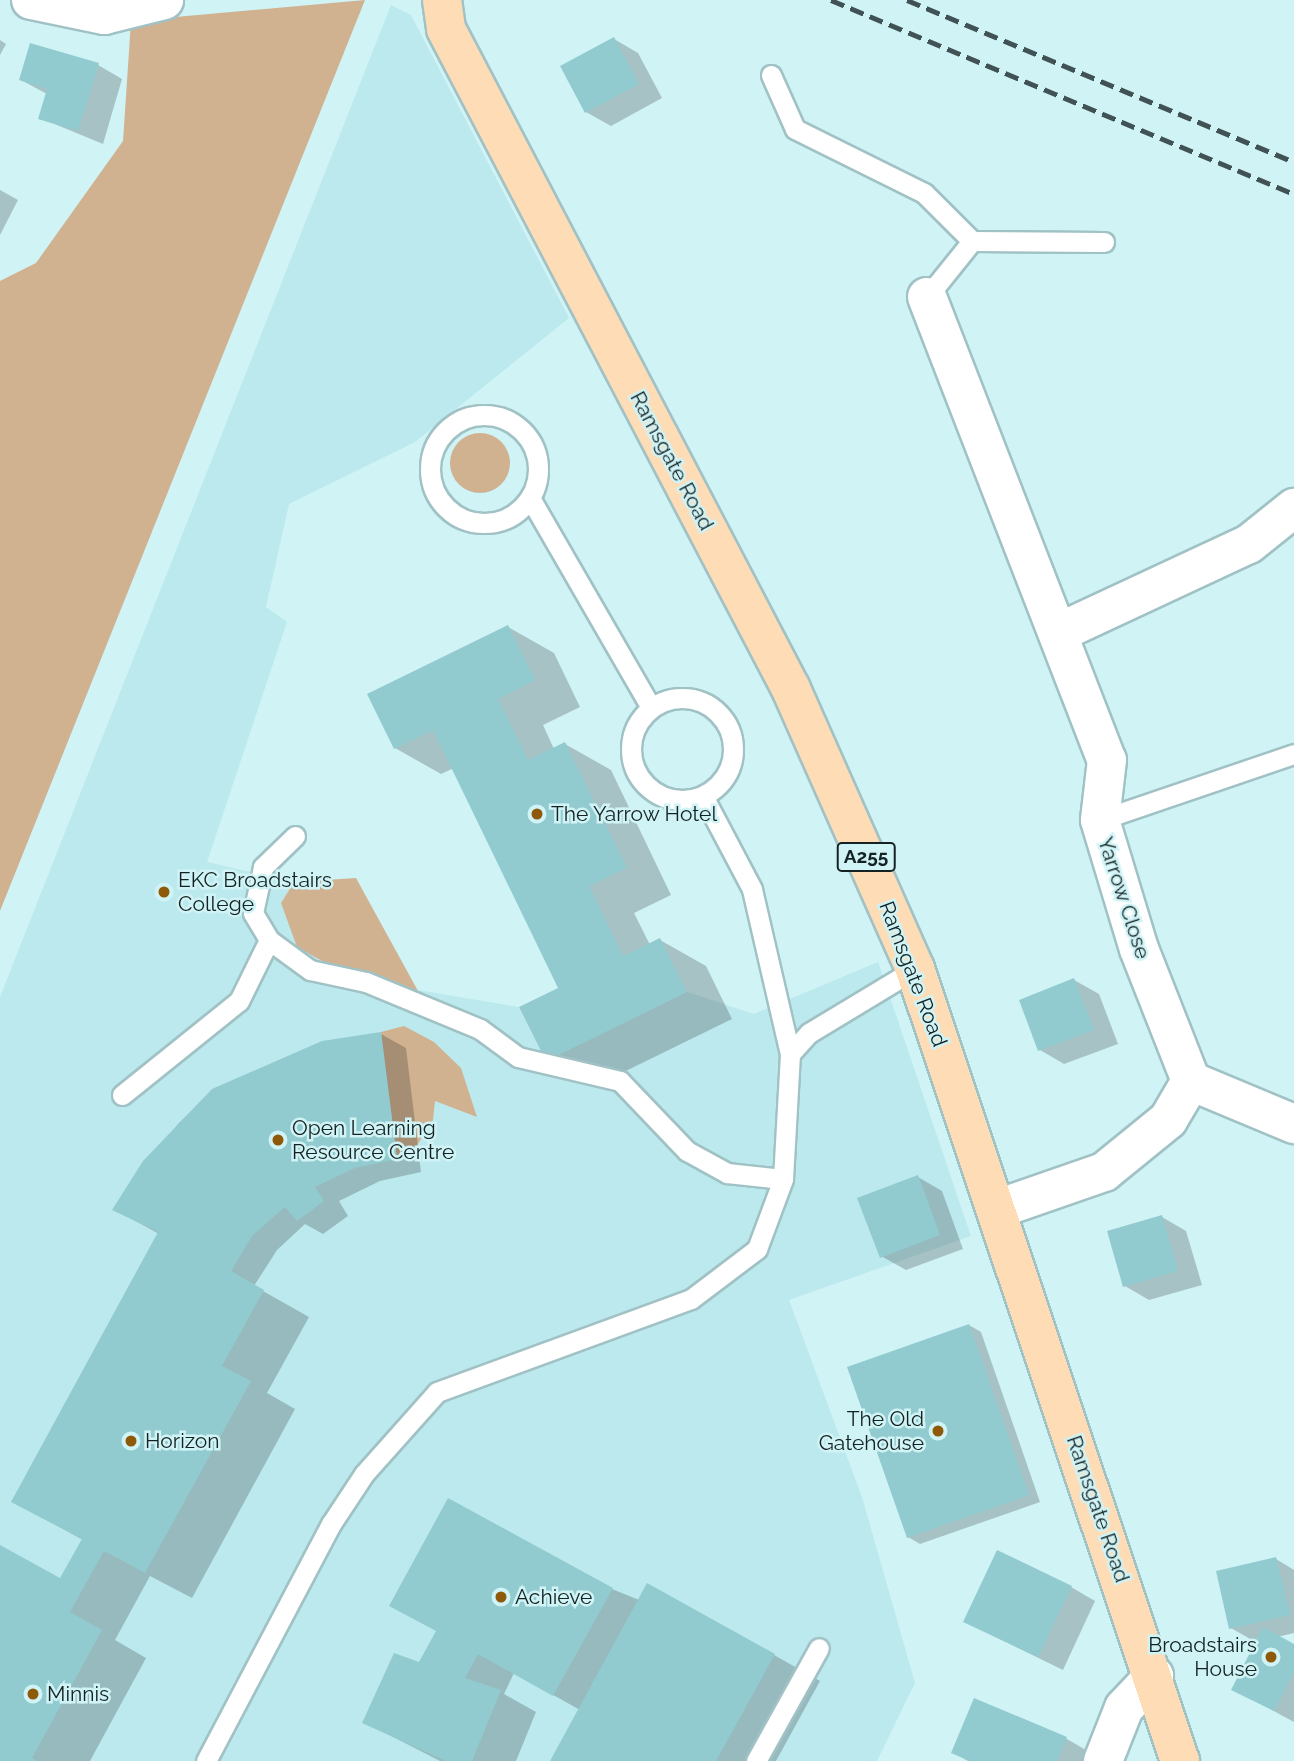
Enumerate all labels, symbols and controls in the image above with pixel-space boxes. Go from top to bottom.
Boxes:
street label: Ramsgate Road [625,387,719,535]
place label: The Yarrow Hotel [551,801,718,827]
marker: The Yarrow Hotel [529,806,545,822]
street label: Yarrow Close [1092,834,1156,962]
road number: A255 [836,842,896,872]
place label: EKC Broadstairs College [178,867,332,917]
marker: EKC Broadstairs College [156,884,172,900]
street label: Ramsgate Road [874,898,952,1050]
place label: Open Learning Resource Centre [292,1115,454,1165]
marker: Open Learning Resource Centre [270,1132,286,1148]
place label: The Old Gatehouse [819,1406,924,1456]
marker: The Old Gatehouse [930,1423,946,1439]
place label: Horizon [145,1428,220,1454]
street label: Ramsgate Road [1061,1432,1135,1586]
marker: Horizon [123,1433,139,1449]
place label: Achieve [515,1584,592,1610]
marker: Achieve [493,1589,509,1605]
place label: Broadstairs House [1148,1632,1257,1682]
marker: Broadstairs House [1263,1649,1279,1665]
place label: Minnis [47,1681,109,1707]
marker: Minnis [25,1686,41,1702]

